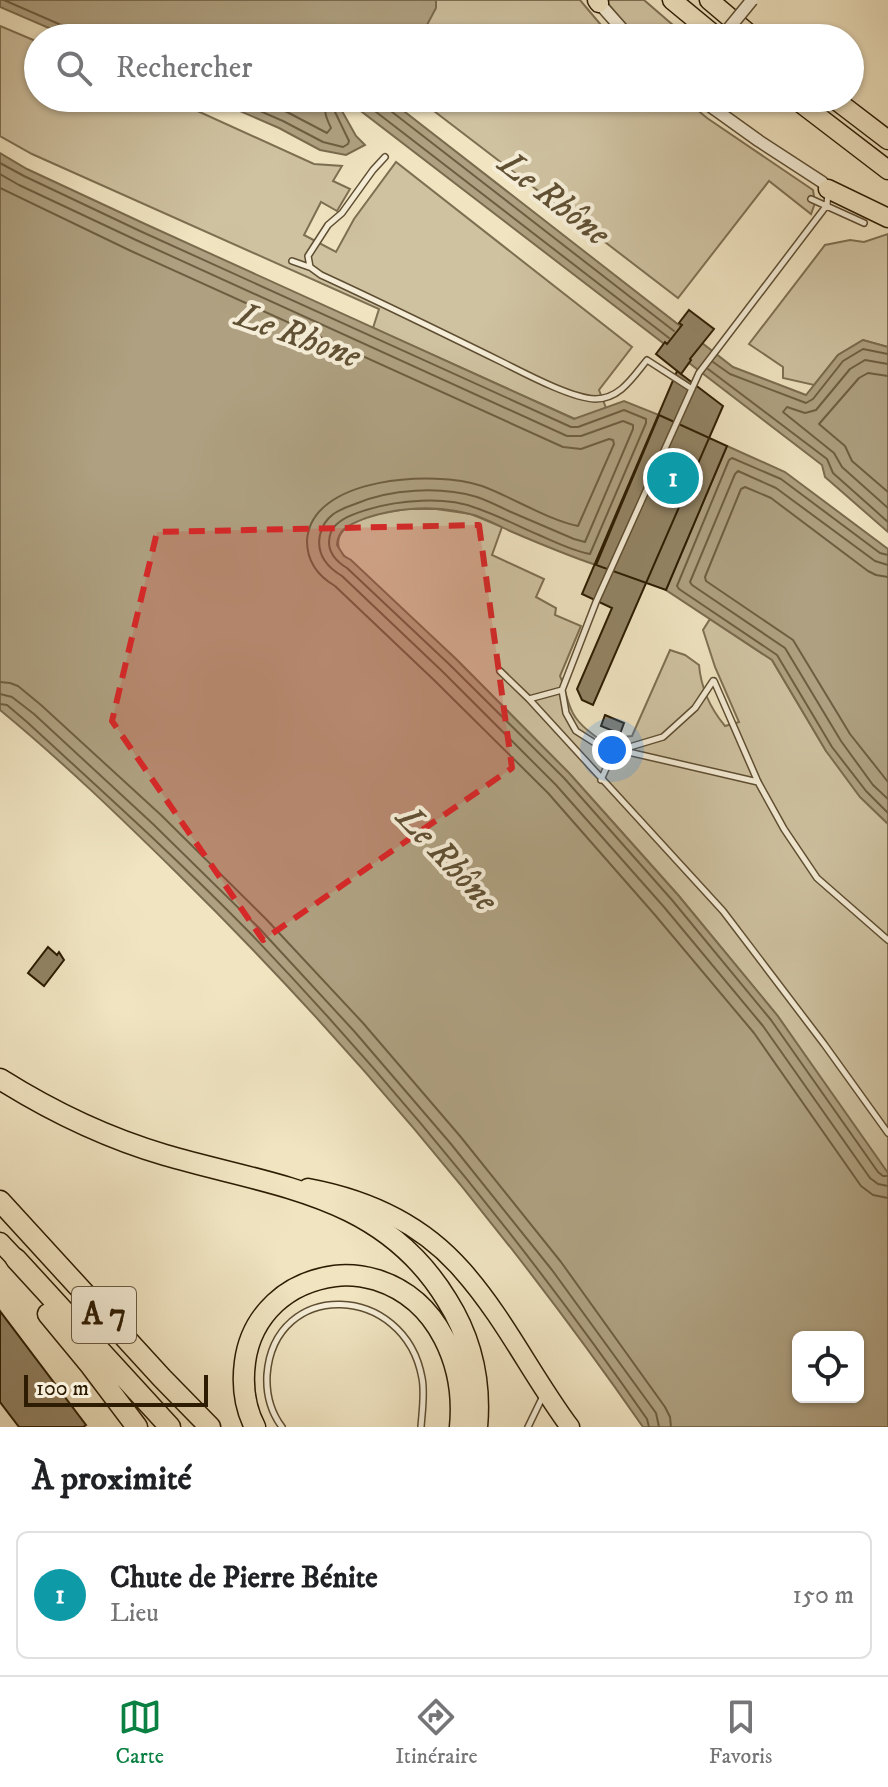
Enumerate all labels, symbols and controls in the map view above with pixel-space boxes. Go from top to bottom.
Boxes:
search box [24,24,864,112]
icon: search [52,46,96,90]
text: Rechercher [116,50,252,87]
water label: Le Rhône [488,140,619,257]
water label: Le Rhone [228,292,367,379]
pin: 1 [647,448,699,508]
your location [592,730,632,770]
water label: Le Rhône [385,795,508,922]
road number: A 7 [72,1287,136,1343]
map controls [792,1331,864,1403]
button: locate [792,1331,864,1403]
scale bar [24,1371,208,1407]
text: 100 m [36,1375,89,1402]
text: À proximité [32,1458,192,1500]
text: Chute de Pierre Bénite [110,1560,378,1597]
text: 1 [55,1579,65,1612]
text: 150 m [793,1579,854,1612]
text: Lieu [110,1597,159,1630]
tab: Carte [116,1695,164,1770]
tab: Itinéraire [395,1695,478,1770]
tab: Favoris [709,1695,772,1770]

